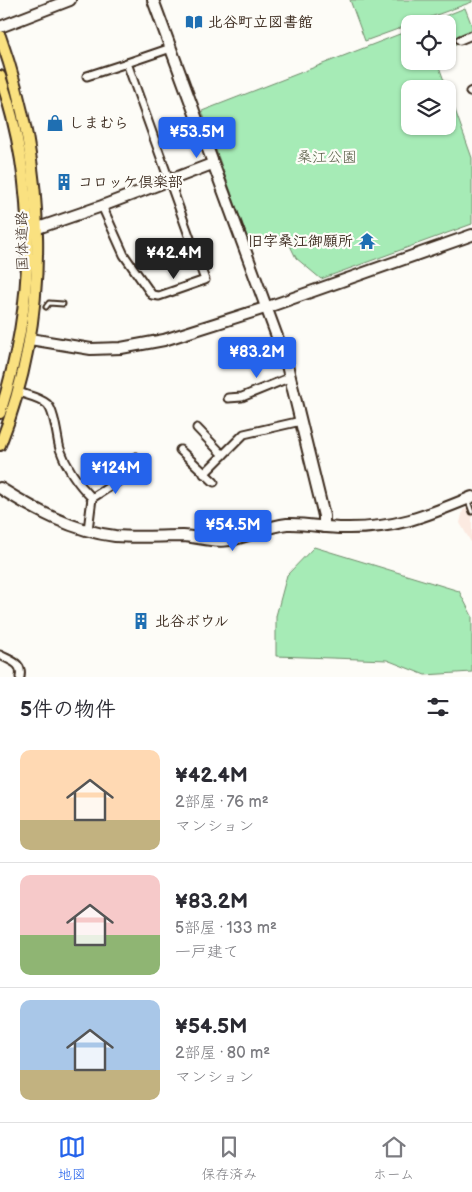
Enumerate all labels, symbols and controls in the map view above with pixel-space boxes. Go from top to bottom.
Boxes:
library icon: 北谷町立図書館 [184,12,204,32]
place label: 北谷町立図書館 [208,13,313,32]
map controls [401,15,456,135]
button: locate [401,15,456,70]
button: layers [401,80,456,135]
shop icon: しまむら [45,113,65,133]
place label: しまむら [69,114,129,133]
pin: ¥53.5M [156,116,238,159]
text: ¥53.5M [170,123,224,142]
park label: 桑江公園 [297,148,357,167]
building icon: コロッケ倶楽部 [54,172,74,192]
place label: コロッケ倶楽部 [78,173,183,192]
street label: 国体道路 [12,211,33,271]
temple icon: 旧字桑江御願所 [357,231,377,251]
place label: 旧字桑江御願所 [248,232,353,251]
pin: ¥42.4M [133,238,215,280]
text: ¥42.4M [146,244,202,263]
pin: ¥83.2M [216,336,298,379]
text: ¥83.2M [229,343,285,362]
pin: ¥124M [81,452,151,495]
text: ¥124M [92,459,140,478]
pin: ¥54.5M [192,510,274,552]
text: ¥54.5M [205,516,261,535]
building icon: 北谷ボウル [131,611,151,631]
place label: 北谷ボウル [155,612,229,631]
icon: filters [424,693,452,721]
text: 5件の物件 [20,697,116,722]
text: ¥42.4M [175,763,248,788]
icon: home [60,770,120,830]
text: 2部屋 · 76 m² [175,793,269,812]
text: マンション [175,817,254,836]
text: ¥83.2M [175,889,248,914]
icon: home [60,895,120,955]
text: 5部屋 · 133 m² [175,919,277,938]
text: 一戸建て [175,943,239,962]
text: ¥54.5M [175,1014,247,1039]
icon: home [60,1020,120,1080]
text: 2部屋 · 80 m² [175,1044,270,1063]
text: マンション [175,1068,254,1087]
tab: 地図 [58,1133,86,1183]
tab: 保存済み [201,1133,257,1183]
tab: ホーム [373,1133,414,1183]

